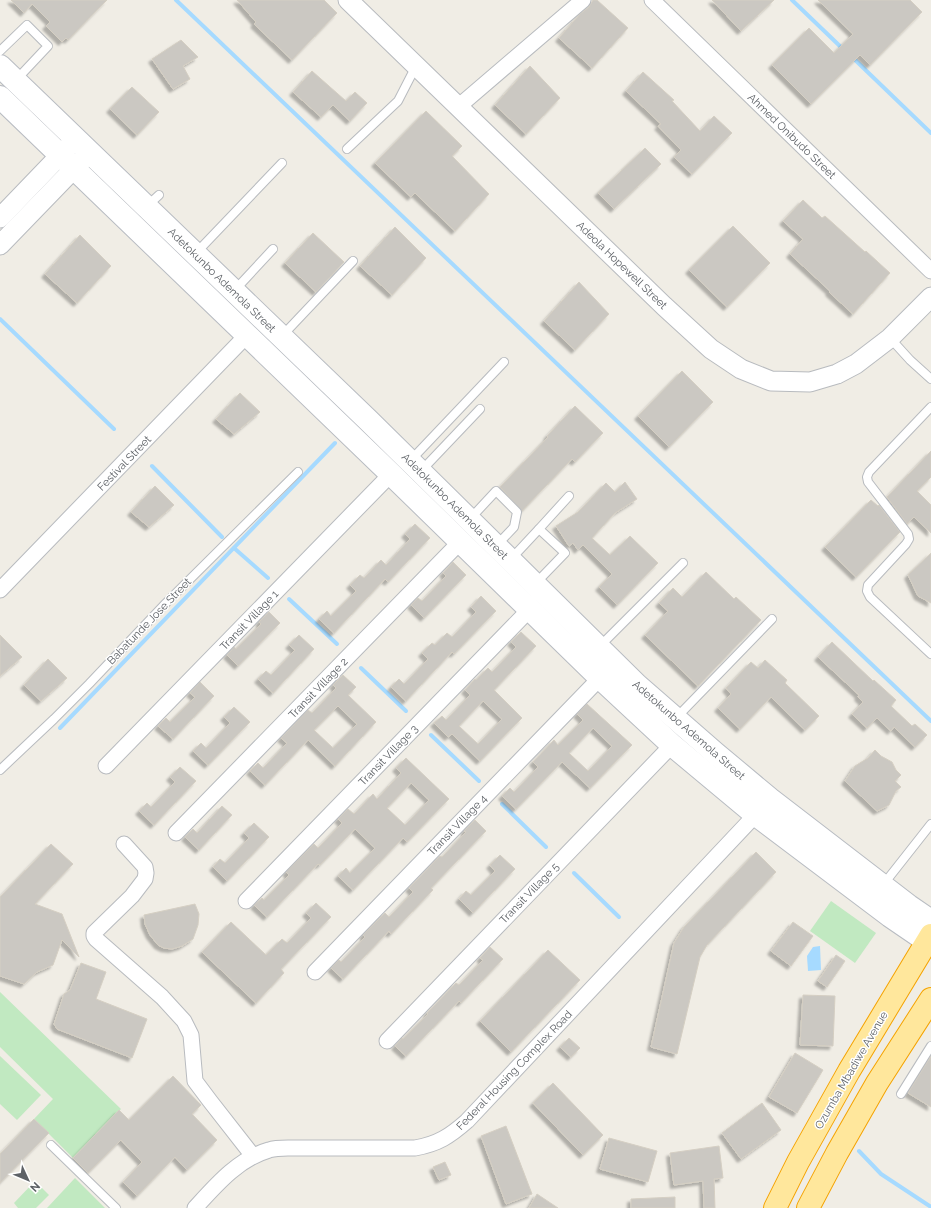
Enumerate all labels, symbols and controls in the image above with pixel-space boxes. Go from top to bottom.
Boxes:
street label: Ahmed Onibudo Street [745,91,839,182]
street label: Adeola Hopewell Street [574,219,670,312]
street label: Adetokunbo Ademola Street [165,225,278,336]
street label: Festival Street [95,433,154,494]
street label: Adetokunbo Ademola Street [399,451,511,562]
street label: Babatunde Jose Street [105,575,194,667]
street label: Transit Village 1 [217,587,281,653]
street label: Transit Village 2 [286,655,351,721]
street label: Adetokunbo Ademola Street [630,678,748,783]
street label: Transit Village 3 [356,722,421,788]
street label: Transit Village 4 [425,792,490,859]
street label: Transit Village 5 [497,860,562,927]
street label: Federal Housing Complex Road [454,1008,575,1133]
street label: Ozumba Mbadiwe Avenue [812,1009,891,1131]
north arrow [8,1160,48,1200]
text: N [27,1179,42,1194]

